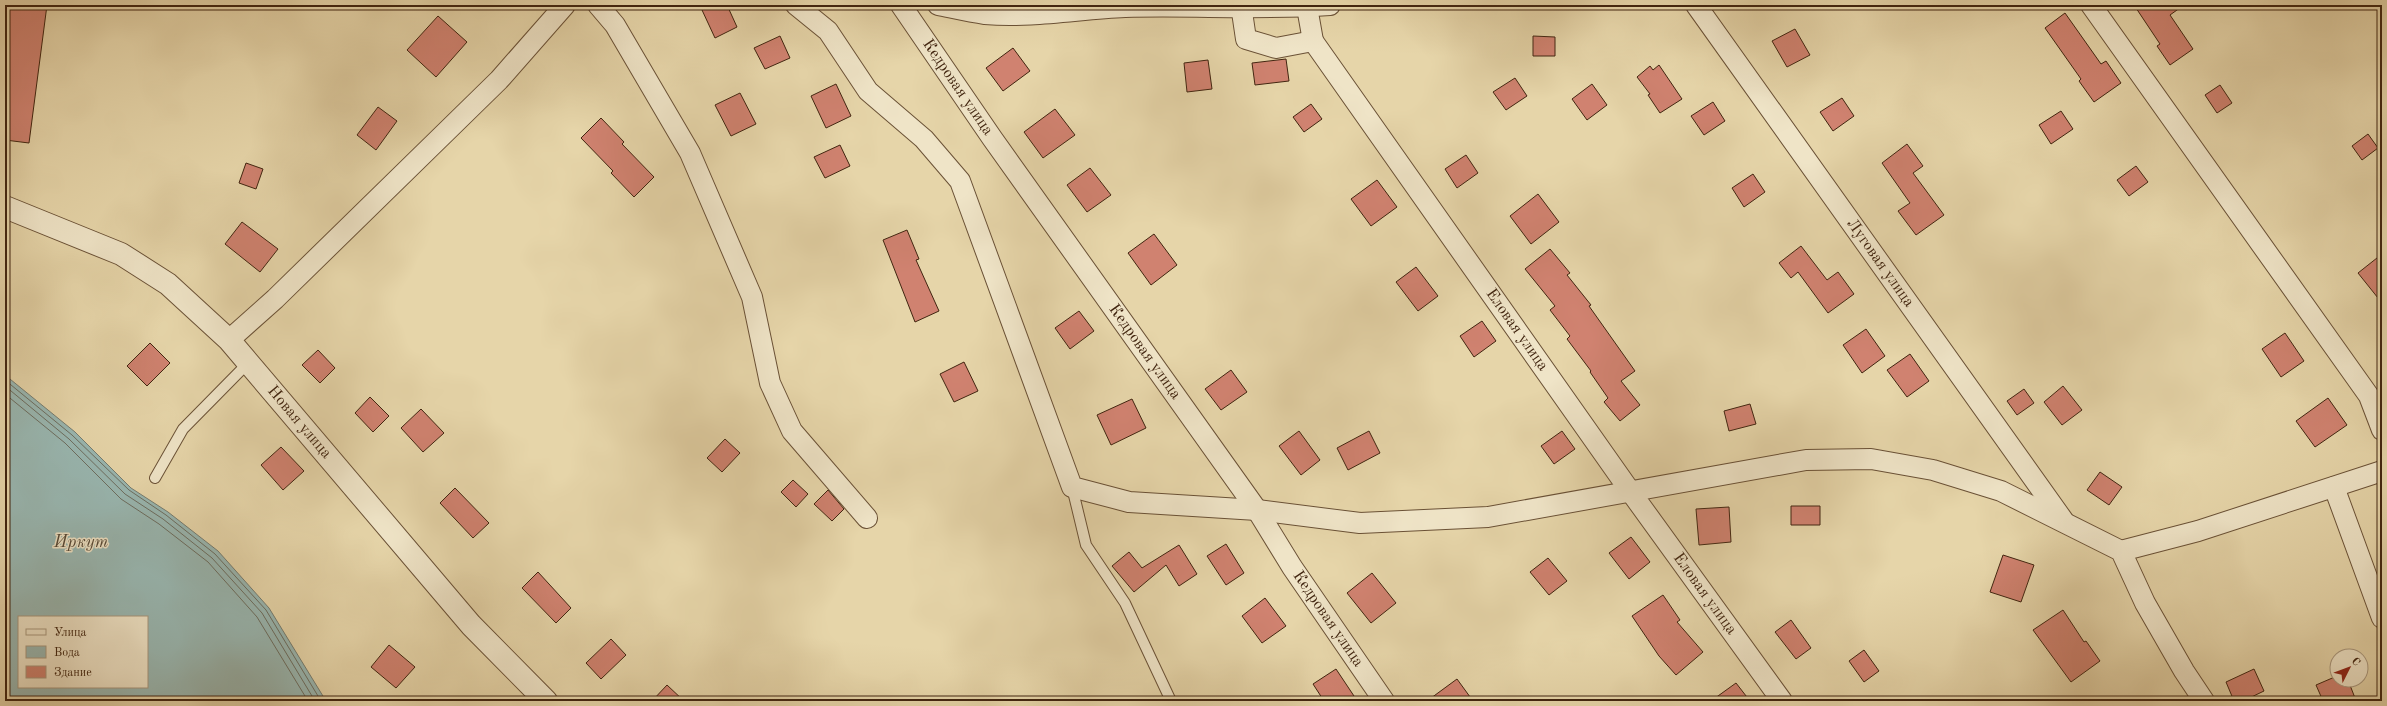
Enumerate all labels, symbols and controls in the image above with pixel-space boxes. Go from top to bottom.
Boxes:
street label: Кедровая улица [919,37,996,139]
street label: Луговая улица [1843,216,1917,310]
street label: Еловая улица [1482,286,1551,374]
street label: Кедровая улица [1105,302,1184,403]
street label: Новая улица [264,383,334,462]
water label: Иркут [53,534,109,551]
street label: Еловая улица [1670,550,1739,638]
street label: Кедровая улица [1289,568,1366,670]
legend [18,616,148,688]
text: Улица [54,627,87,639]
text: Вода [54,647,80,659]
north arrow [2329,648,2369,688]
text: С [2349,656,2362,669]
text: Здание [54,667,92,679]

